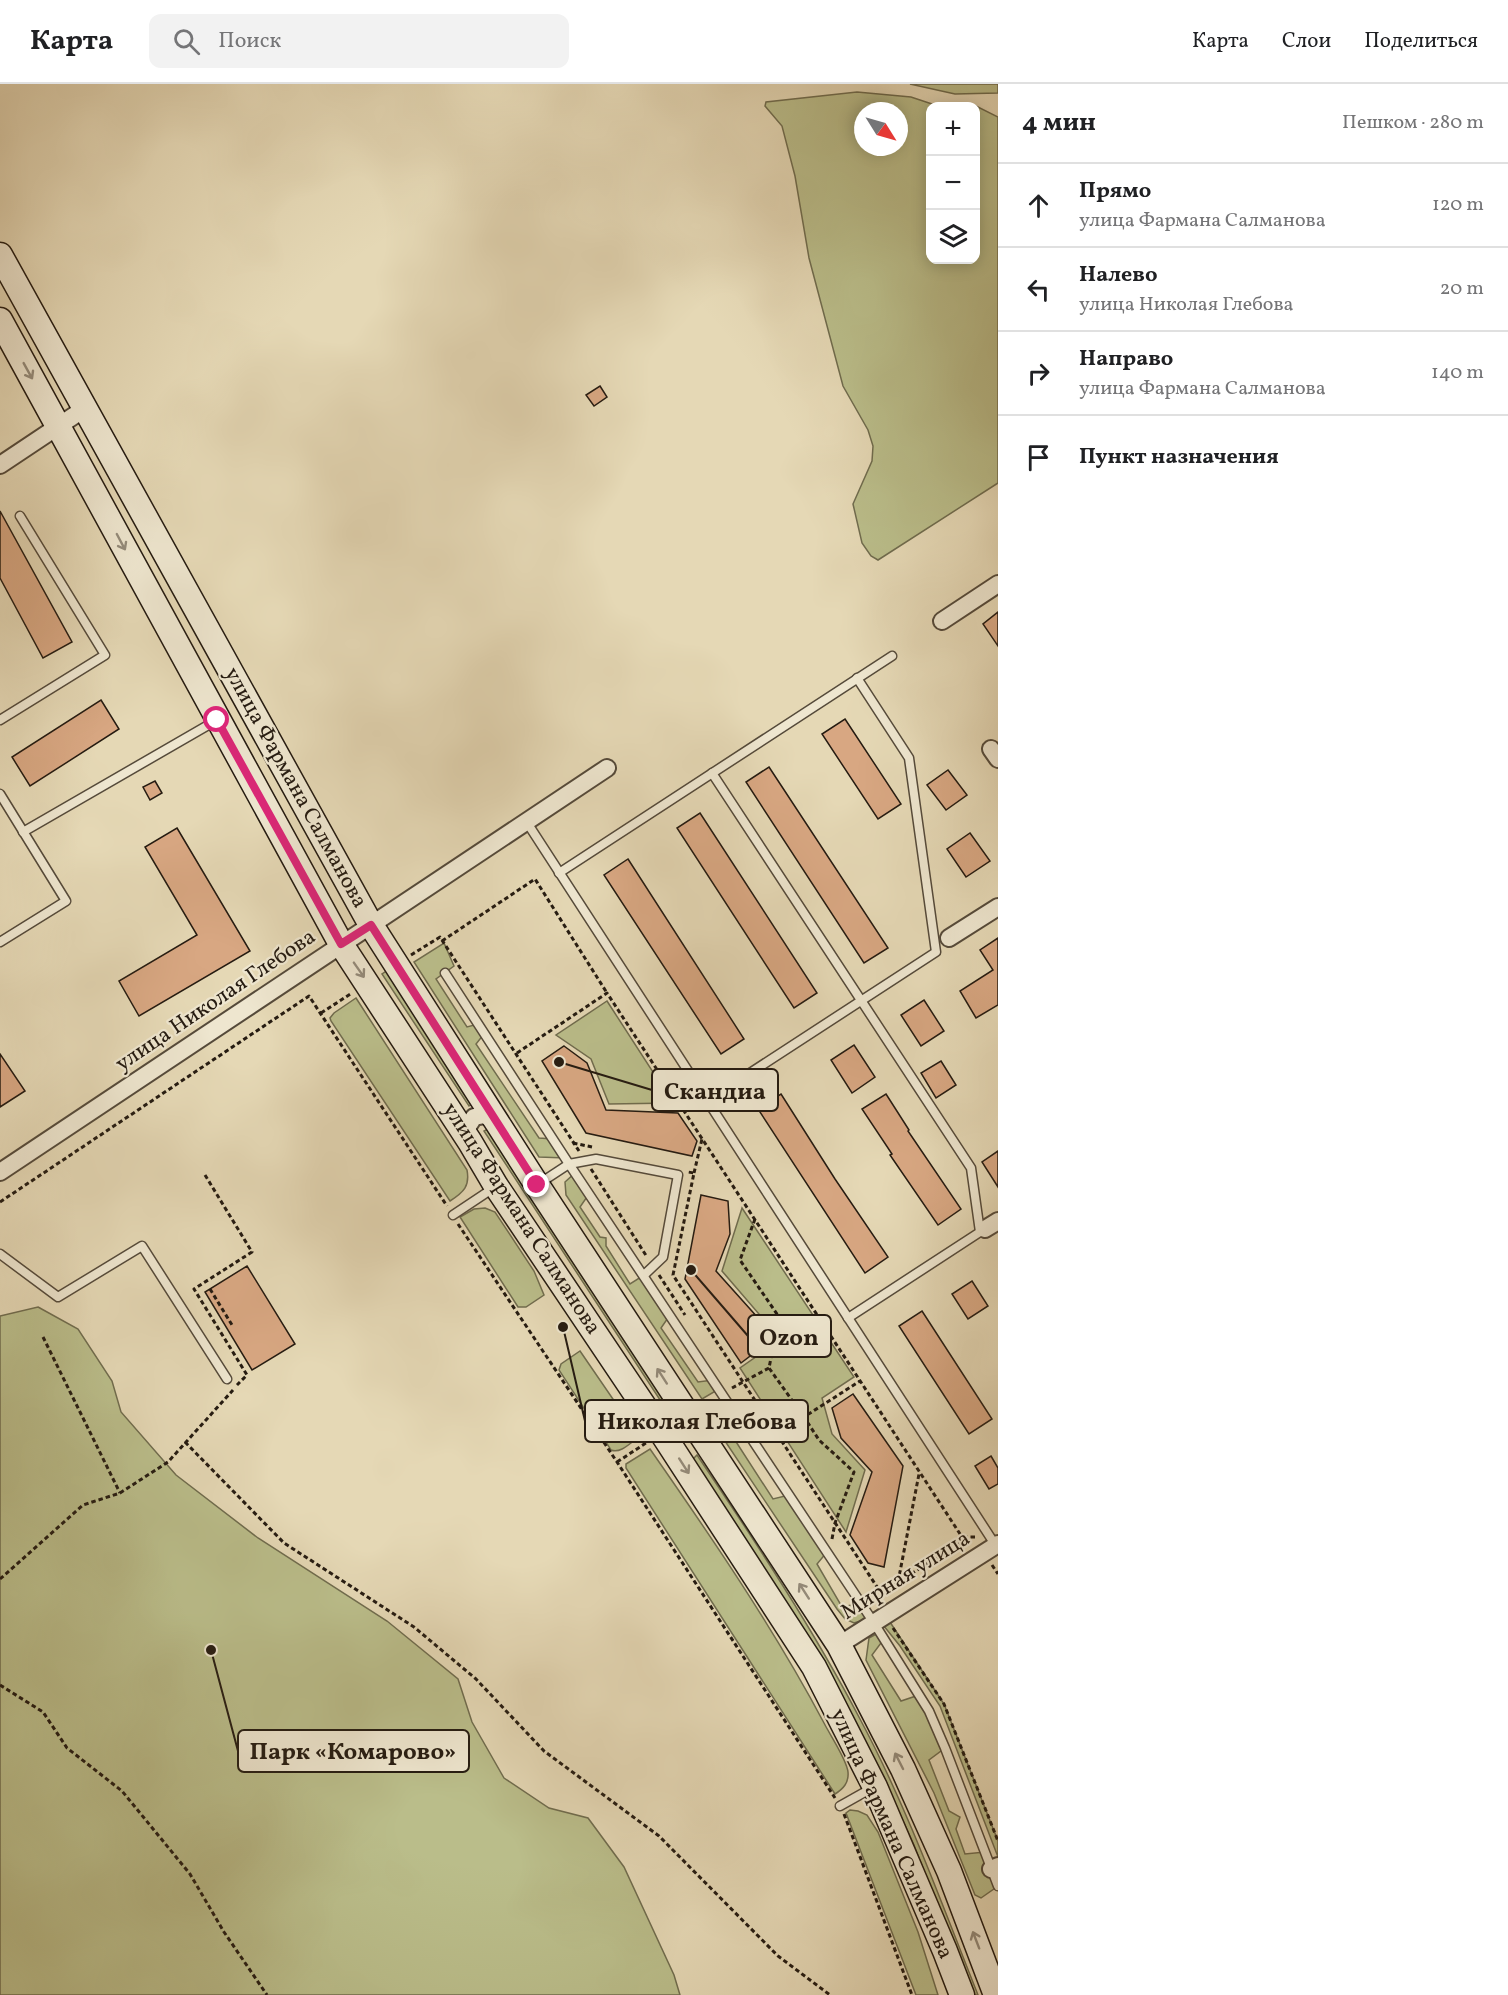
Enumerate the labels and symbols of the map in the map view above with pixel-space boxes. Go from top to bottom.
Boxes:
north arrow [854,102,908,156]
one-way arrow [22,362,34,379]
one-way arrow [116,533,127,551]
street label: улица Фармана Салманова [216,662,374,914]
route start [203,706,229,732]
street label: улица Николая Глебова [109,922,323,1080]
one-way arrow [353,961,365,977]
callout: Скандиа [652,1069,778,1111]
text: Скандиа [664,1076,766,1110]
street label: улица Фармана Салманова [434,1097,608,1341]
route end [523,1171,549,1197]
callout: Ozon [748,1315,831,1357]
text: Ozon [759,1322,819,1356]
one-way arrow [656,1368,668,1384]
callout: Николая Глебова [585,1400,808,1442]
text: Николая Глебова [597,1406,797,1440]
one-way arrow [678,1458,690,1474]
street label: Мирная улица [835,1524,977,1628]
one-way arrow [797,1583,810,1600]
street label: улица Фармана Салманова [822,1704,960,1964]
callout: Парк «Комарово» [238,1730,469,1772]
text: Парк «Комарово» [250,1736,456,1770]
one-way arrow [893,1753,905,1770]
one-way arrow [969,1932,980,1950]

